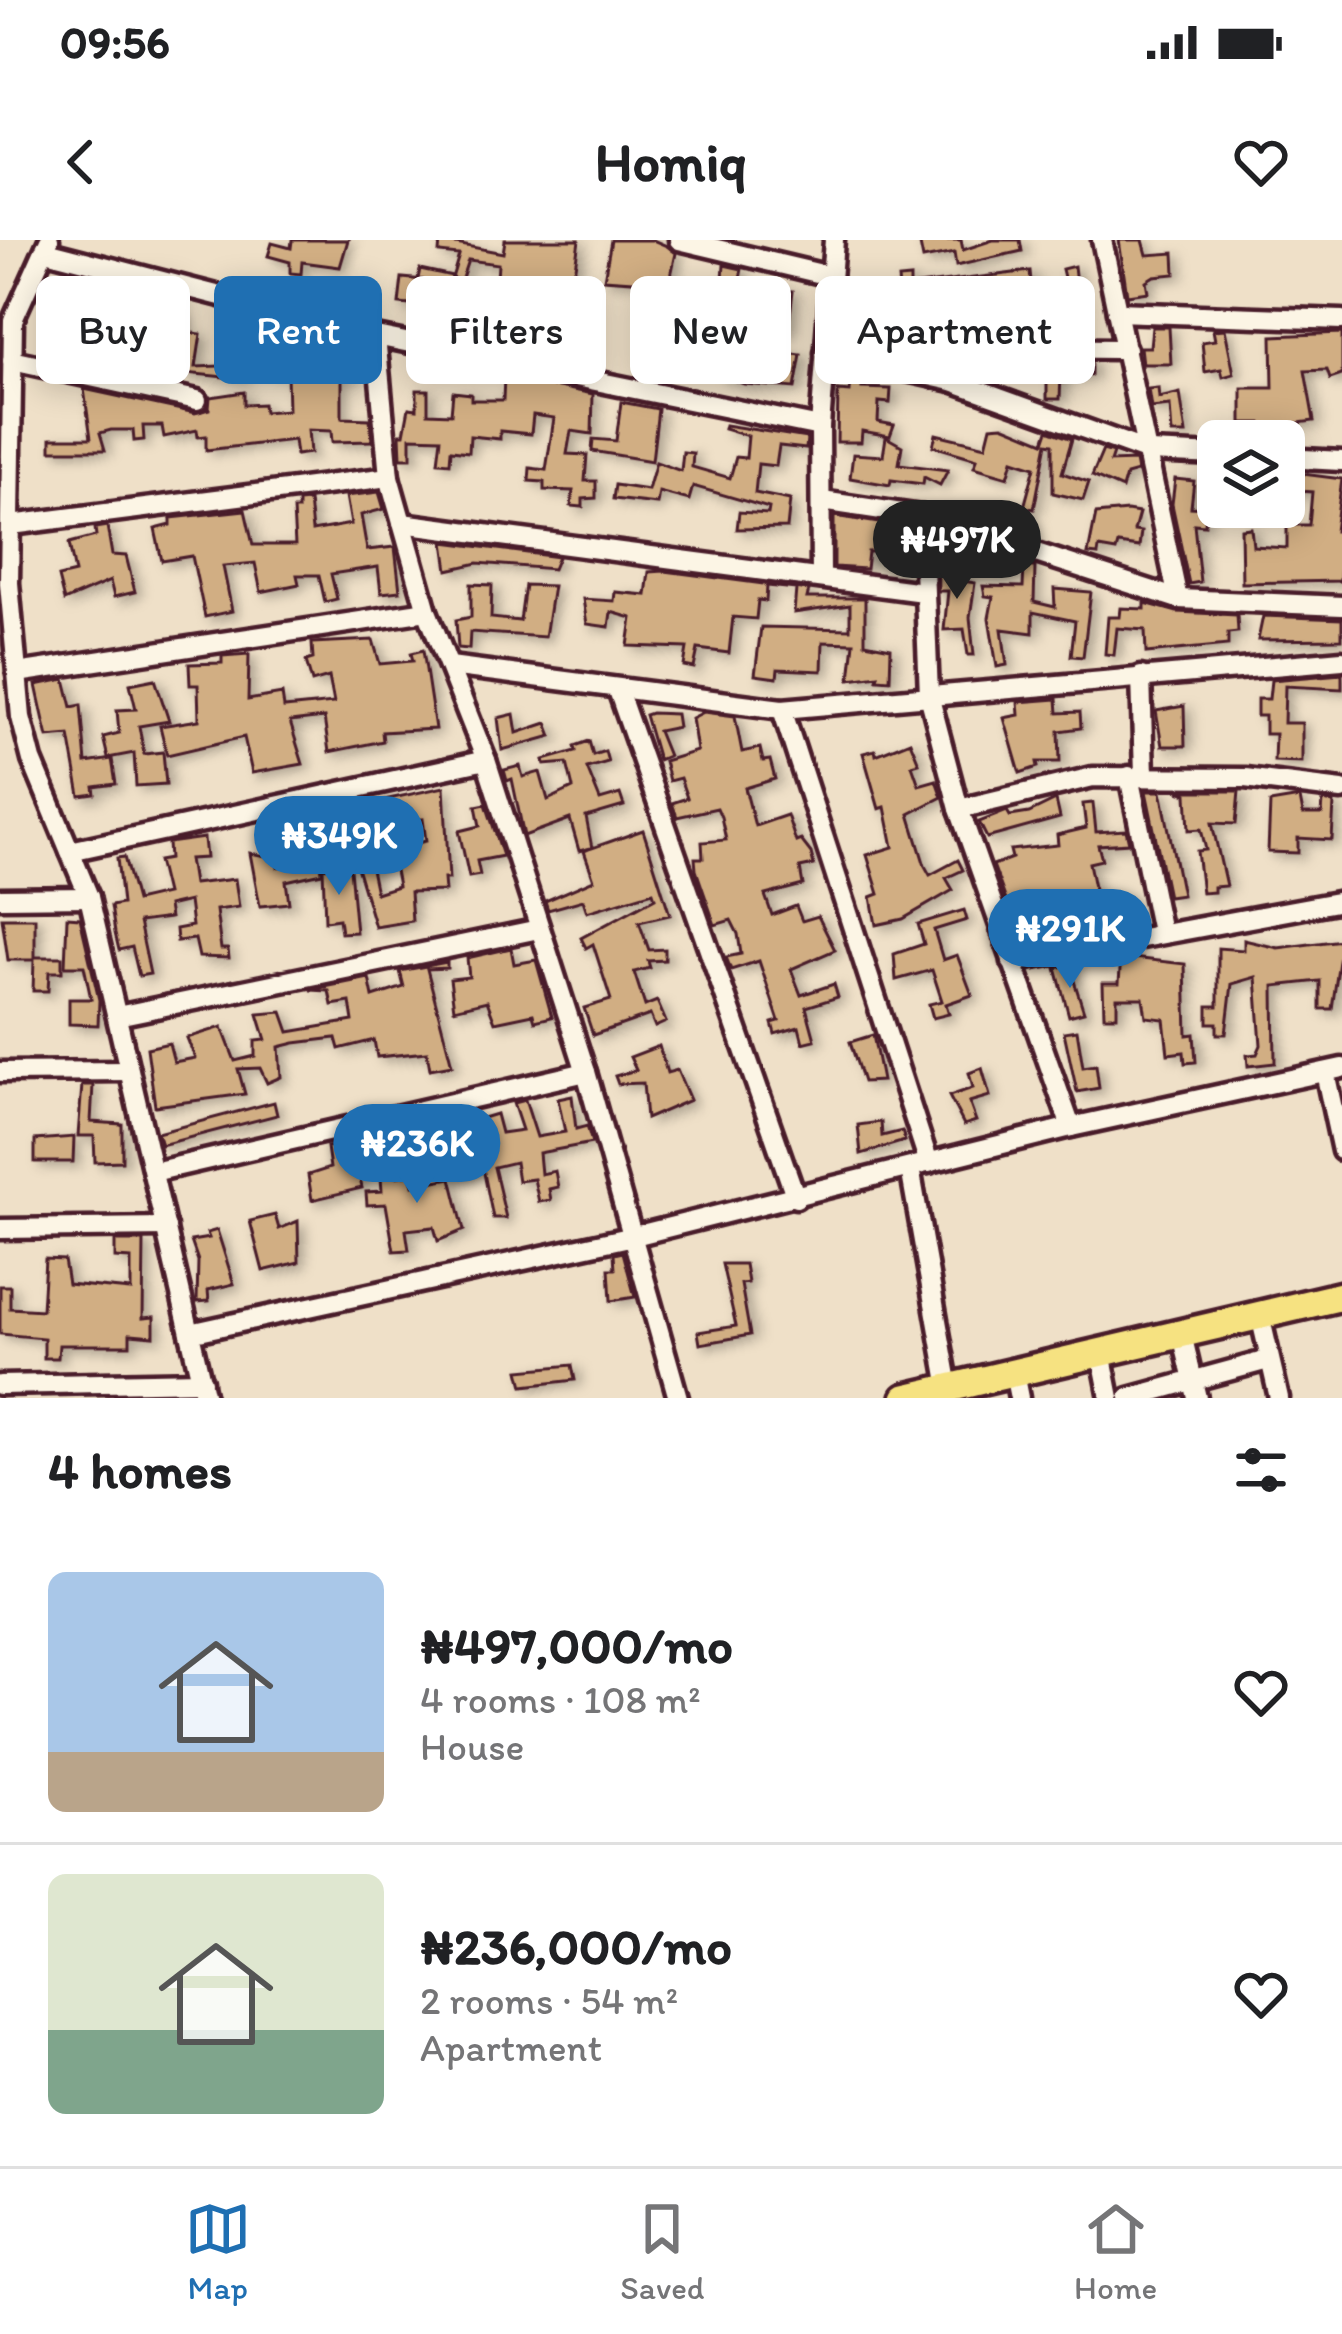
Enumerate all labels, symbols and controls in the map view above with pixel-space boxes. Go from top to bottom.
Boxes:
text: 09:56 [60,15,170,69]
icon: back [48,129,114,195]
icon: heart [1228,129,1294,195]
text: Homiq [595,130,747,195]
chip: Buy [36,276,190,384]
chip: Rent [214,276,382,384]
chip: Filters [406,276,606,384]
chip: New [630,276,791,384]
chip: Apartment [815,276,1095,384]
map controls [1197,420,1305,528]
button: layers [1197,420,1305,528]
pin: ₦497K [873,500,1041,602]
text: ₦497K [900,515,1014,562]
pin: ₦349K [255,796,423,898]
text: ₦349K [281,811,397,858]
pin: ₦291K [986,889,1154,991]
text: ₦291K [1015,904,1125,951]
pin: ₦236K [333,1104,501,1206]
text: ₦236K [360,1119,474,1166]
icon: filters [1228,1437,1294,1503]
text: 4 homes [48,1440,232,1501]
text: ₦497,000/mo [420,1615,733,1676]
icon: home [144,1620,288,1764]
icon: heart [1228,1659,1294,1725]
text: 4 rooms · 108 m² [420,1676,701,1723]
text: House [420,1723,524,1770]
text: ₦236,000/mo [420,1916,732,1977]
icon: home [144,1922,288,2066]
icon: heart [1228,1961,1294,2027]
text: 2 rooms · 54 m² [420,1977,678,2024]
text: Apartment [420,2024,602,2071]
tab: Map [185,2196,251,2307]
tab: Saved [620,2196,705,2307]
tab: Home [1074,2196,1157,2307]

